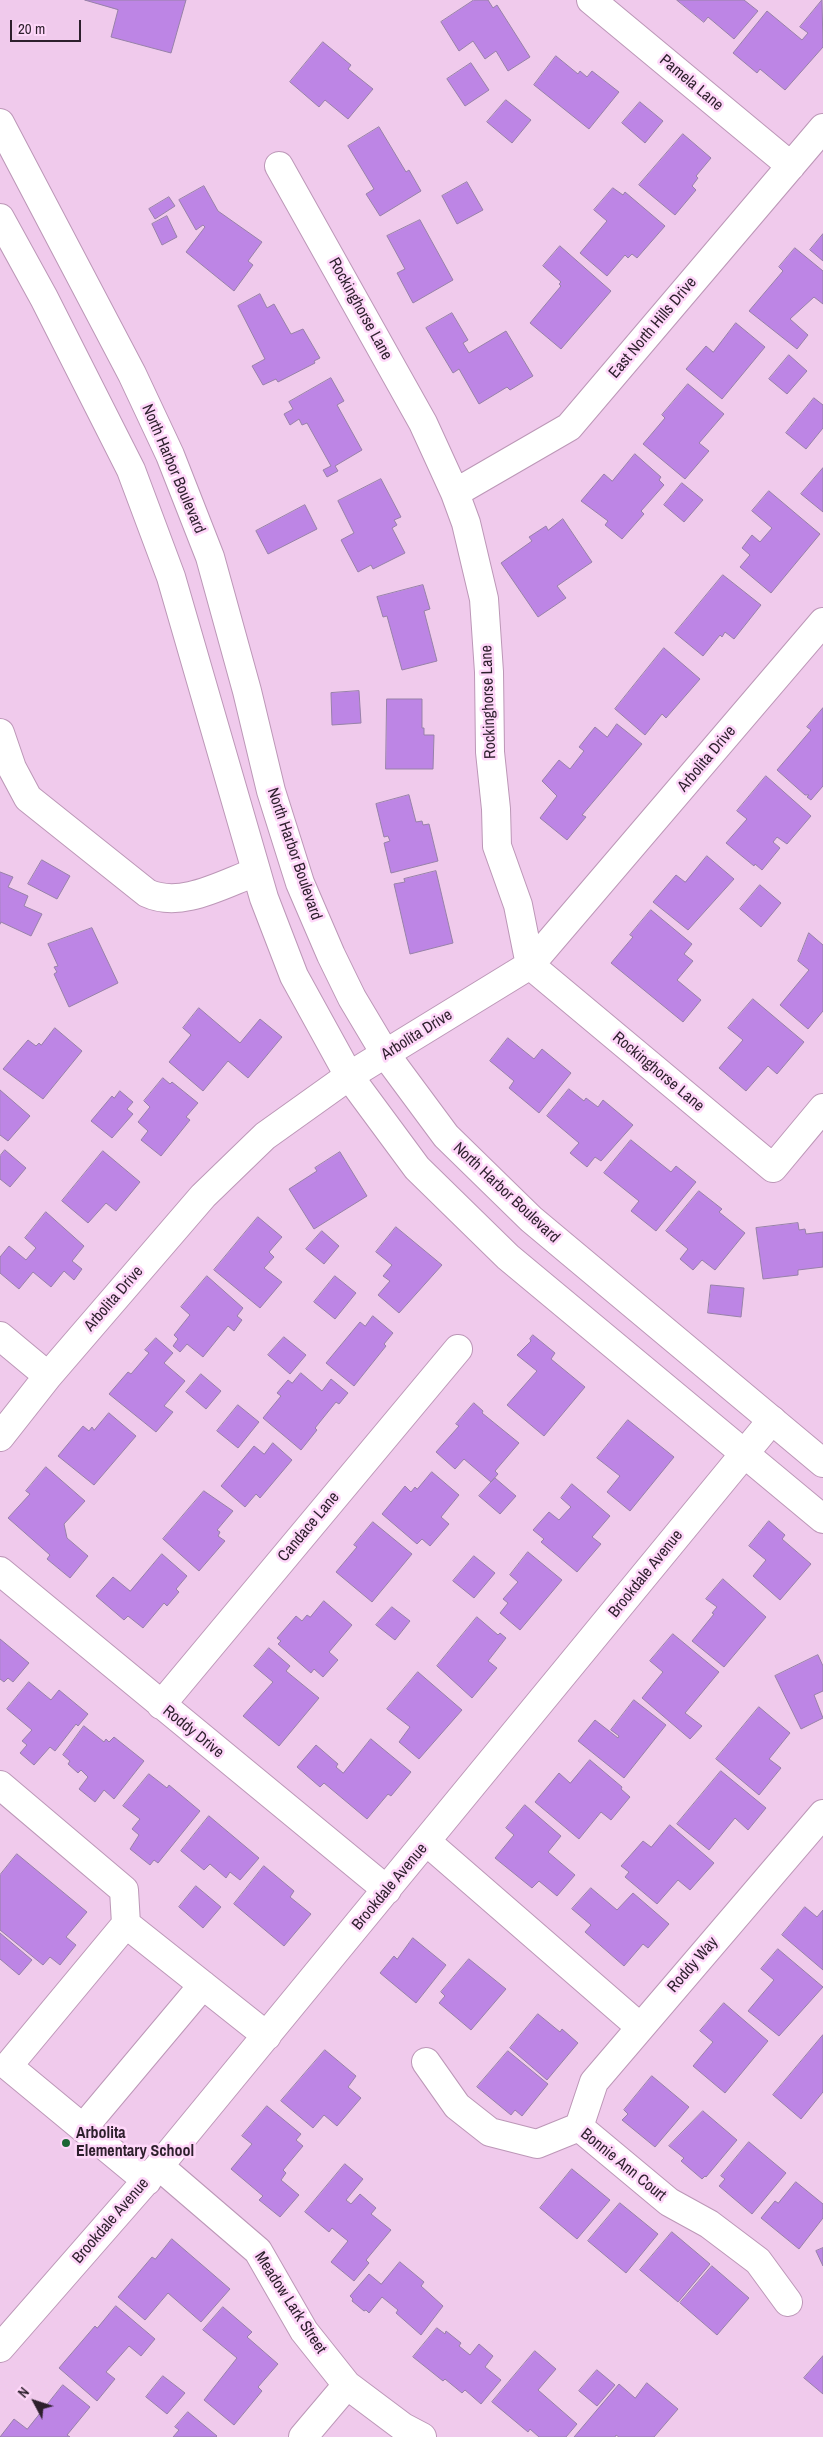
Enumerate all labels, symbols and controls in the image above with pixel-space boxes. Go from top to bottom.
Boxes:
scale bar [12,10,84,42]
text: 20 m [18,18,45,39]
street label: Pamela Lane [655,51,727,115]
street label: Rockinghorse Lane [324,255,396,363]
street label: East North Hills Drive [605,274,701,382]
street label: North Harbor Boulevard [137,401,209,537]
street label: Rockinghorse Lane [477,645,501,759]
street label: Arbolita Drive [674,722,740,796]
street label: North Harbor Boulevard [262,785,326,923]
street label: Arbolita Drive [378,1006,456,1064]
street label: Rockinghorse Lane [608,1028,708,1116]
street label: North Harbor Boulevard [449,1139,563,1247]
street label: Arbolita Drive [80,1262,148,1336]
street label: Candace Lane [274,1488,344,1566]
street label: Brookdale Avenue [605,1526,687,1622]
street label: Roddy Drive [159,1702,227,1762]
street label: Brookdale Avenue [348,1840,432,1934]
street label: Roddy Way [664,1933,722,1997]
place label: Arbolita Elementary School [76,2124,194,2162]
street label: Bonnie Ann Court [576,2125,670,2205]
marker: Arbolita Elementary School [60,2137,72,2149]
street label: Brookdale Avenue [69,2174,153,2268]
street label: Meadow Lark Street [250,2249,330,2357]
north arrow [10,2377,60,2427]
text: N [14,2383,33,2401]

